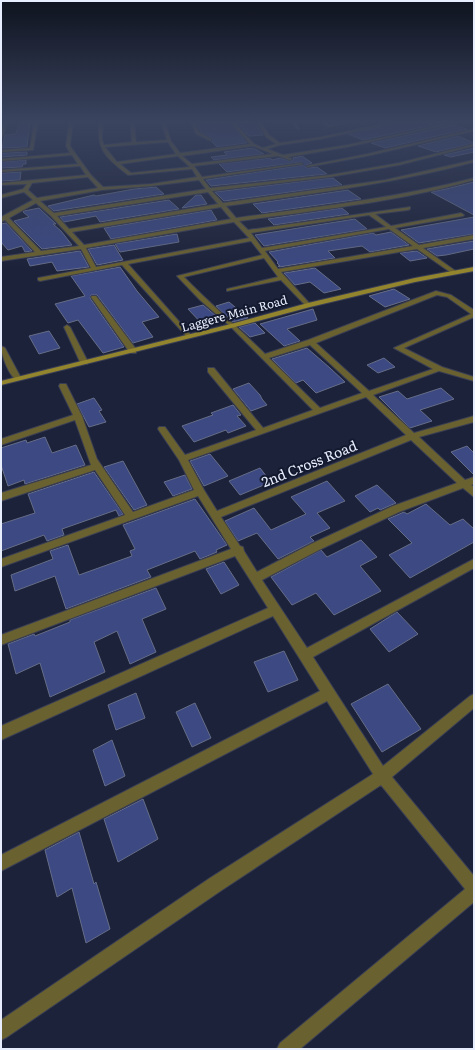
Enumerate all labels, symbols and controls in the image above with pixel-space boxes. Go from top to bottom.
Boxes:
street label: Laggere Main Road [179,290,290,336]
street label: 2nd Cross Road [258,435,360,491]

